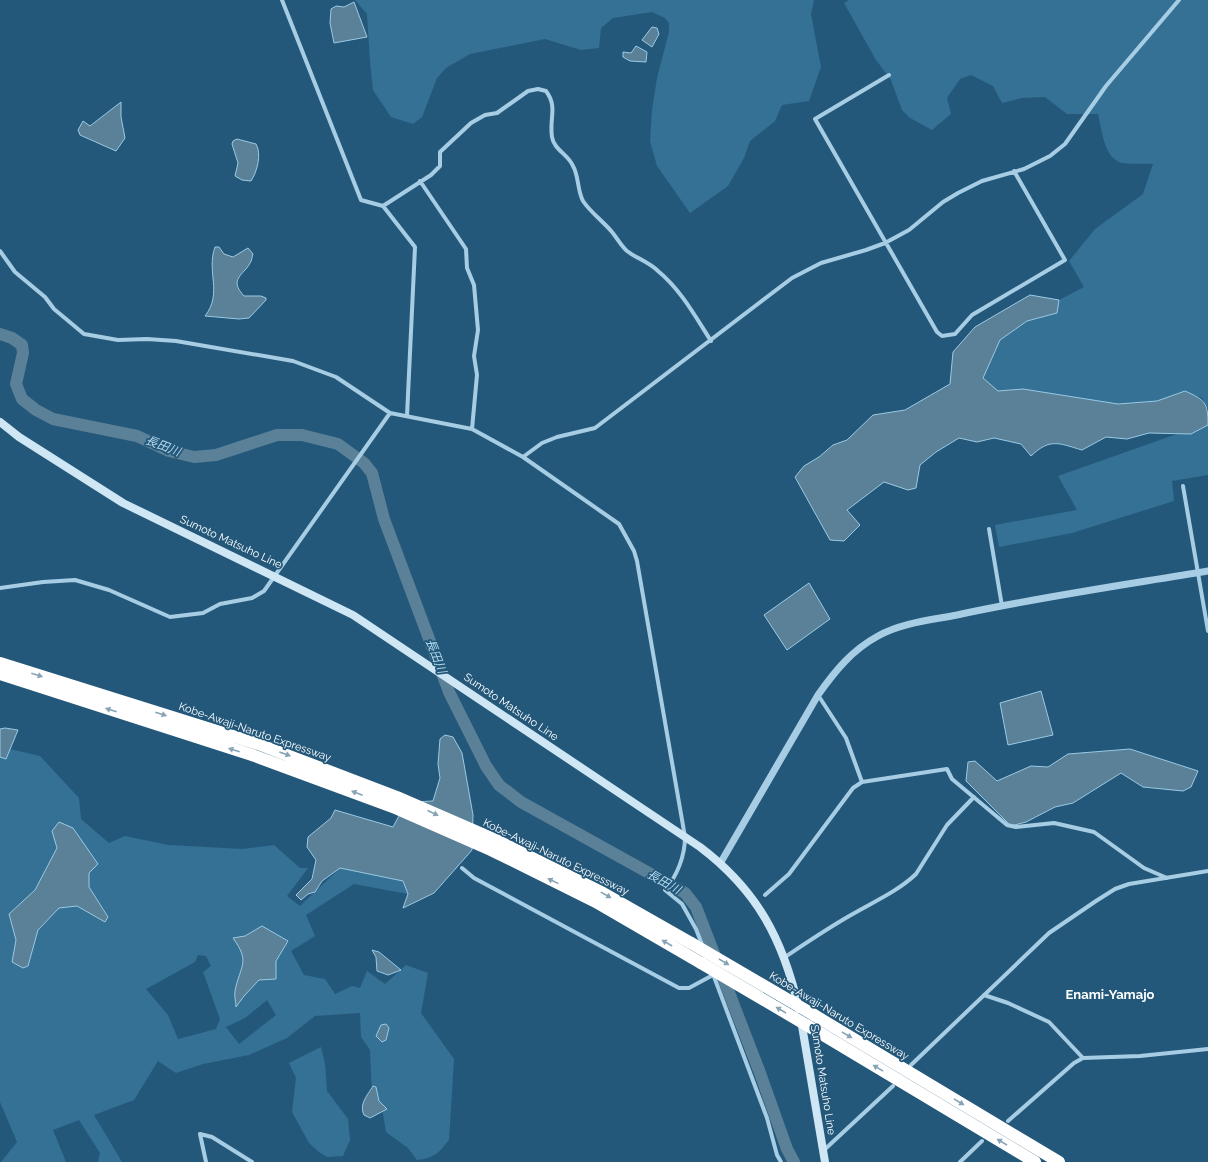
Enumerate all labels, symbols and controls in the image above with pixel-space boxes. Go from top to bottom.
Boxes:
water label: 長田川 [144,433,184,460]
street label: Sumoto Matsuho Line [178,513,285,572]
water label: 長田川 [423,637,450,677]
street label: Sumoto Matsuho Line [461,671,561,744]
one-way arrow [31,672,43,678]
street label: Kobe-Awaji-Naruto Expressway [177,700,333,764]
one-way arrow [104,707,116,713]
one-way arrow [155,711,167,717]
one-way arrow [228,747,240,753]
one-way arrow [279,752,291,758]
one-way arrow [351,789,363,795]
one-way arrow [427,809,439,816]
street label: Kobe-Awaji-Naruto Expressway [481,816,631,898]
water label: 長田川 [645,867,685,898]
one-way arrow [547,878,559,884]
one-way arrow [600,892,612,899]
one-way arrow [661,940,673,947]
one-way arrow [718,959,730,966]
street label: Kobe-Awaji-Naruto Expressway [767,969,911,1063]
district label: Enami-Yamajo [1066,987,1155,1002]
one-way arrow [775,1007,787,1014]
street label: Sumoto Matsuho Line [808,1024,838,1136]
one-way arrow [841,1032,853,1039]
one-way arrow [872,1065,884,1072]
one-way arrow [953,1099,965,1106]
one-way arrow [997,1138,1007,1146]

